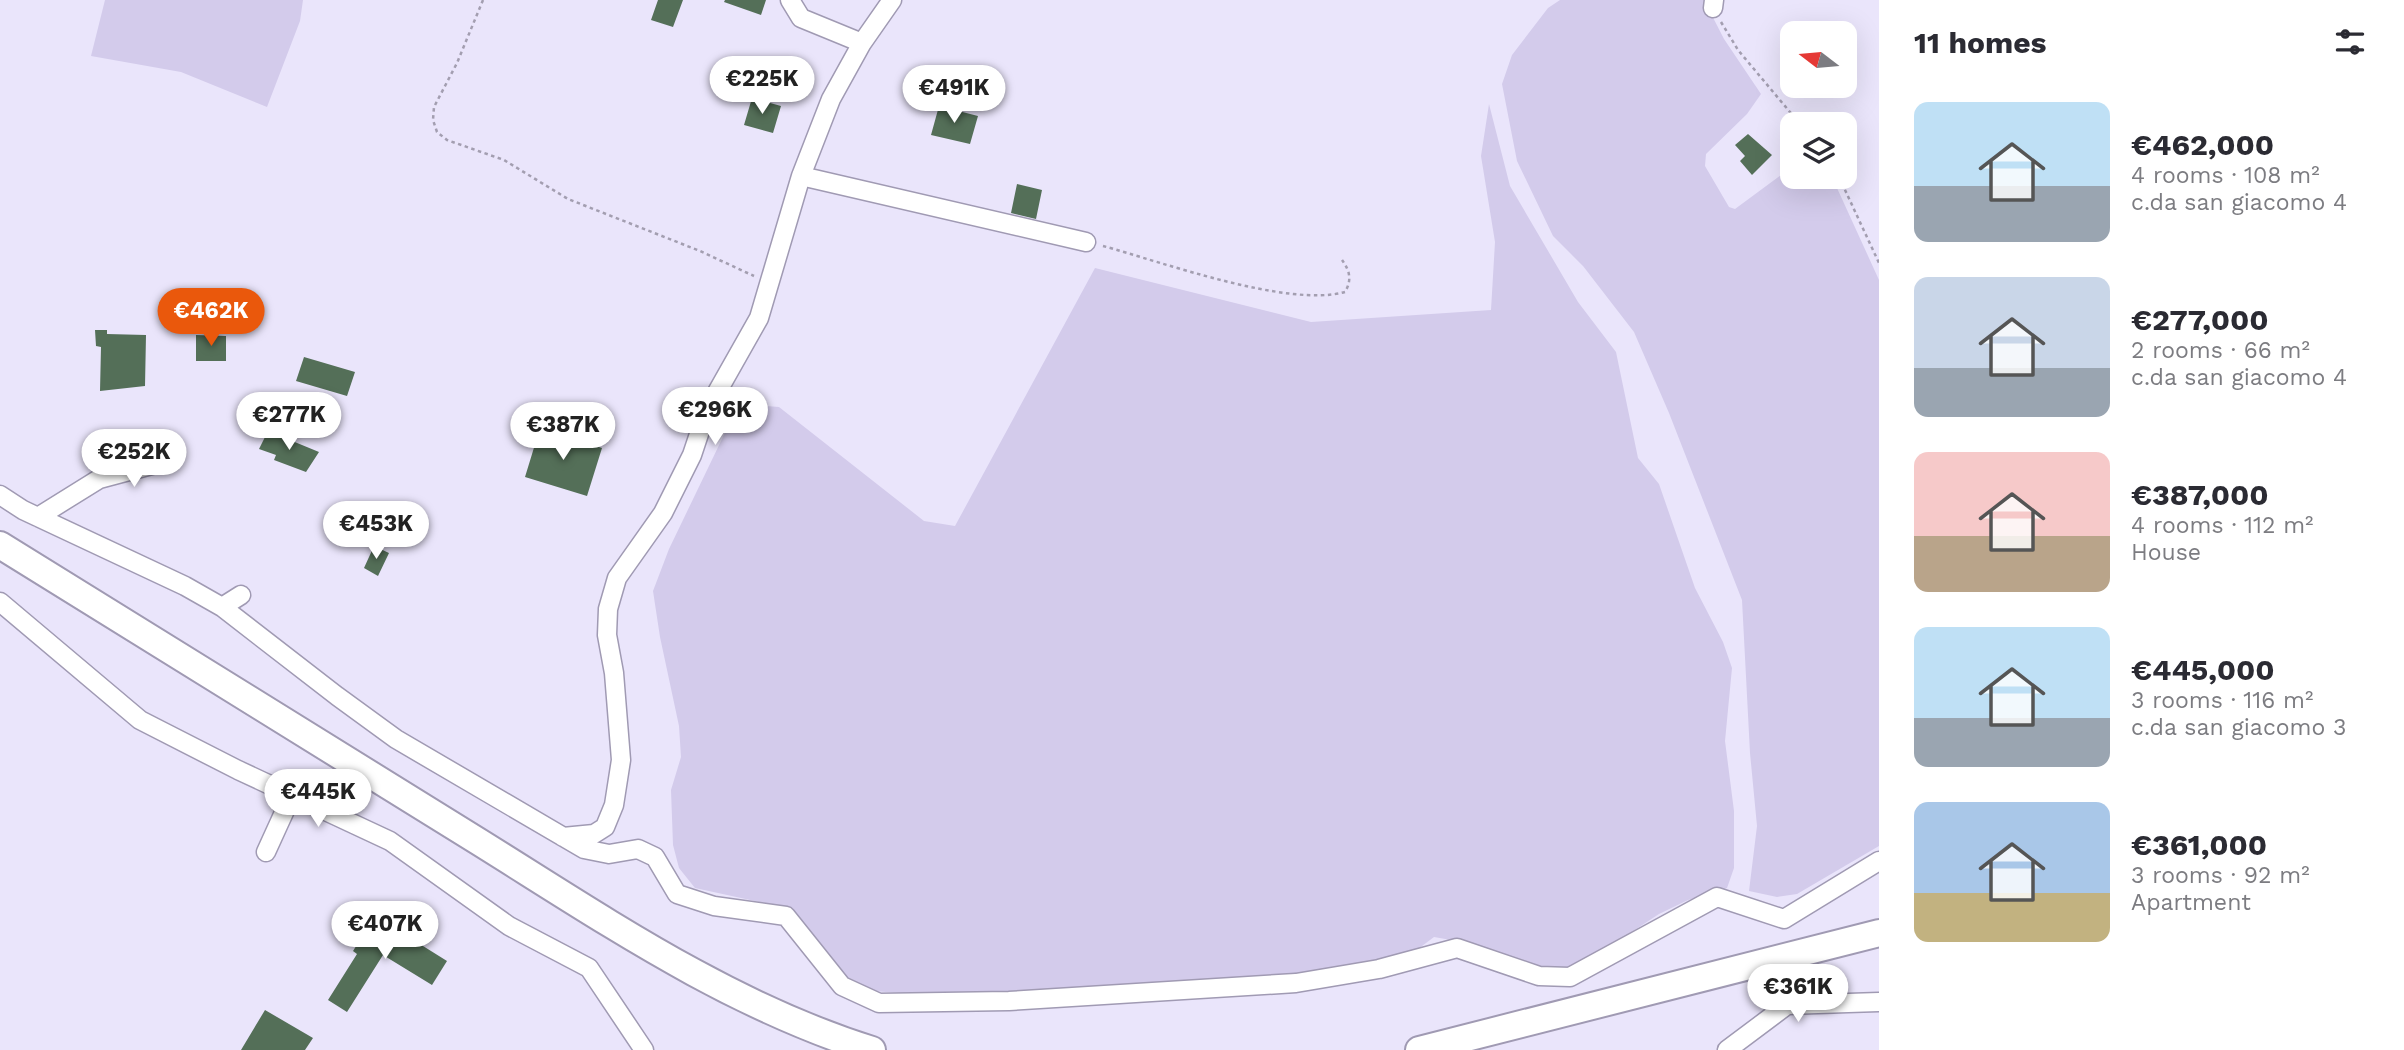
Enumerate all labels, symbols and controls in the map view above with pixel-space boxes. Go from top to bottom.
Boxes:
north arrow [1780,21,1857,98]
map controls [1780,21,1857,189]
icon: filters [2331,23,2369,61]
text: 11 homes [1914,25,2047,60]
pin: €225K [713,57,811,116]
text: €225K [726,65,798,92]
pin: €491K [905,66,1003,125]
text: €491K [918,74,990,101]
button: layers [1780,112,1857,189]
text: €462,000 [2131,127,2274,162]
icon: home [1970,130,2054,214]
text: 4 rooms · 108 m² [2131,162,2320,189]
text: c.da san giacomo 4 [2131,189,2347,216]
pin: €462K [162,288,260,348]
text: €462K [174,297,248,324]
text: €277,000 [2131,302,2269,337]
icon: home [1970,305,2054,389]
text: 2 rooms · 66 m² [2131,337,2310,364]
text: c.da san giacomo 4 [2131,364,2347,391]
pin: €296K [666,388,764,447]
pin: €277K [240,392,338,452]
text: €296K [678,396,752,423]
text: €277K [252,401,326,428]
pin: €387K [514,402,612,462]
text: €387K [526,411,600,438]
pin: €252K [85,430,183,489]
text: €252K [98,438,170,465]
text: €387,000 [2131,477,2269,512]
icon: home [1970,480,2054,564]
pin: €453K [327,502,425,561]
text: €453K [339,510,413,537]
text: 4 rooms · 112 m² [2131,512,2313,539]
text: House [2131,539,2201,566]
text: €445,000 [2131,652,2275,687]
icon: home [1970,655,2054,739]
text: 3 rooms · 116 m² [2131,687,2313,714]
text: c.da san giacomo 3 [2131,714,2347,741]
pin: €445K [269,770,367,829]
text: €445K [280,778,356,805]
text: €361,000 [2131,827,2267,862]
icon: home [1970,830,2054,914]
text: 3 rooms · 92 m² [2131,862,2310,889]
text: Apartment [2131,889,2251,916]
pin: €407K [336,902,434,961]
text: €407K [347,910,423,937]
pin: €361K [1749,964,1847,1024]
text: €361K [1763,973,1833,1000]

